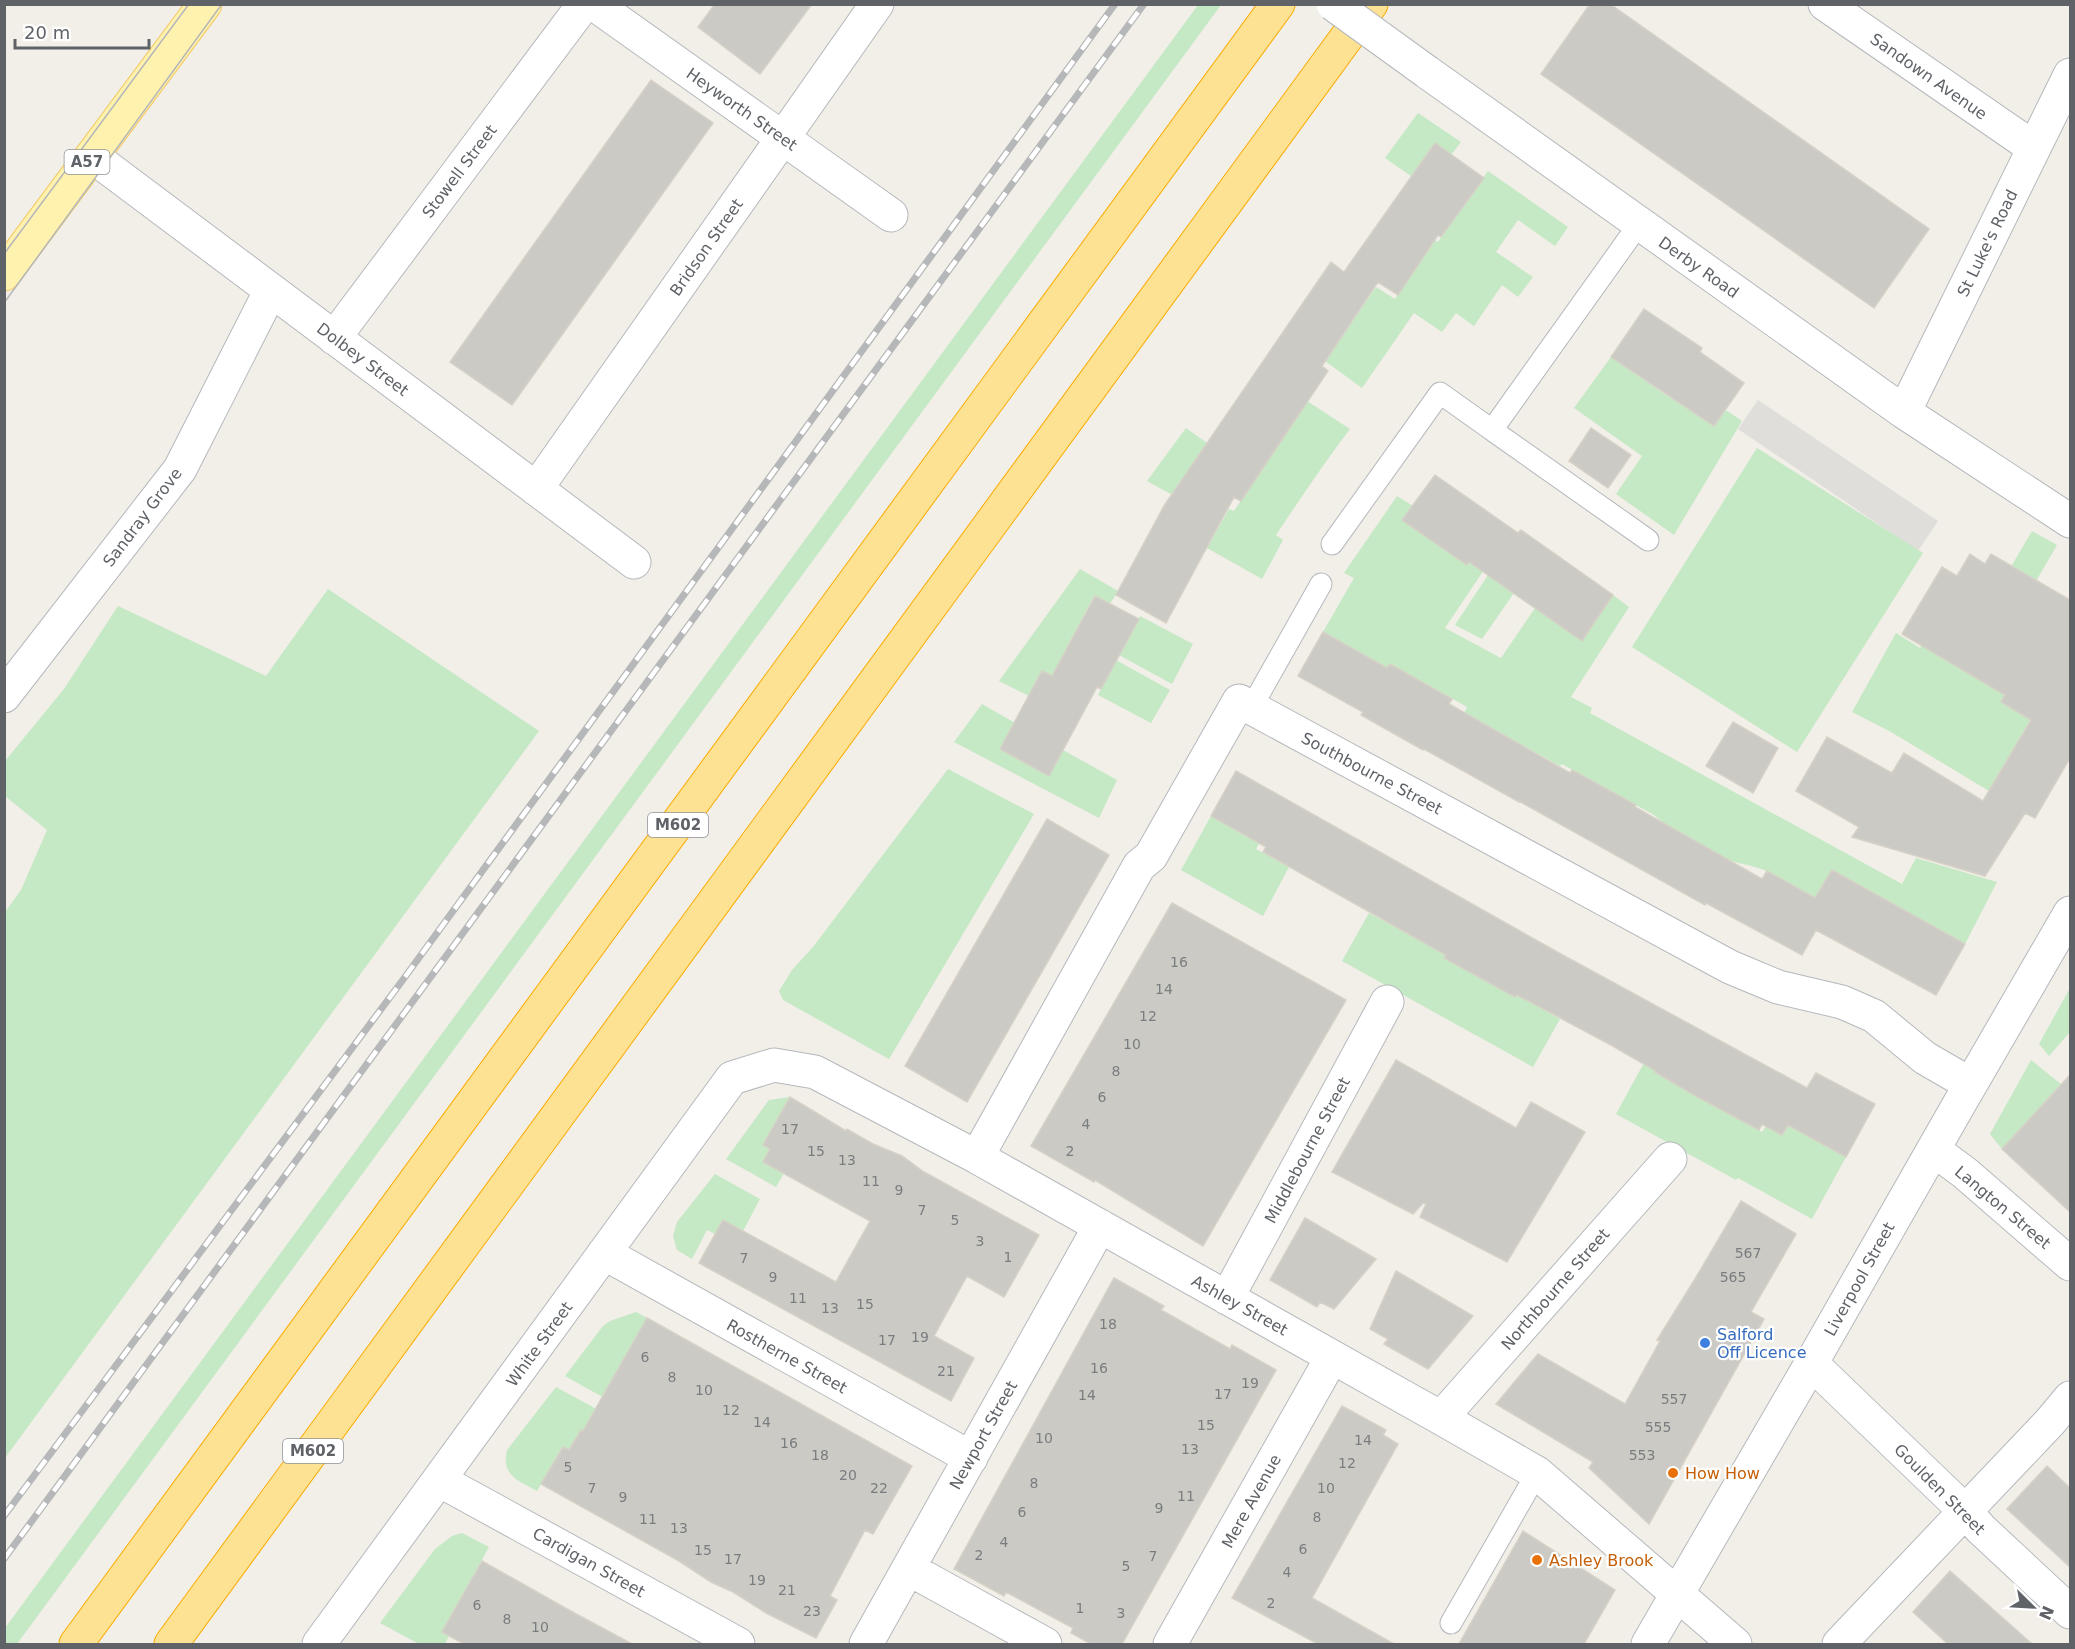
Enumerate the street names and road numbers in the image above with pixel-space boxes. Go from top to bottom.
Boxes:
street label: Sandown Avenue [1867,29,1991,124]
street label: Heyworth Street [683,64,801,155]
street label: Stowell Street [418,121,501,222]
road number: A57 [64,150,110,174]
street label: St Luke's Road [1953,187,2022,300]
street label: Bridson Street [666,195,747,299]
street label: Derby Road [1655,233,1743,302]
street label: Dolbey Street [313,319,412,400]
street label: Sandray Grove [99,464,186,571]
street label: Southbourne Street [1298,728,1445,819]
road number: M602 [648,813,708,837]
street label: Middlebourne Street [1261,1074,1354,1227]
street label: Langton Street [1951,1162,2054,1253]
street label: Liverpool Street [1820,1219,1899,1339]
street label: Northbourne Street [1497,1225,1613,1354]
street label: Ashley Street [1188,1271,1291,1340]
street label: White Street [502,1298,577,1390]
street label: Rostherne Street [723,1315,850,1397]
street label: Newport Street [946,1378,1021,1493]
road number: M602 [283,1439,343,1463]
street label: Goulden Street [1890,1440,1989,1539]
street label: Mere Avenue [1218,1451,1285,1551]
street label: Cardigan Street [529,1524,648,1601]

